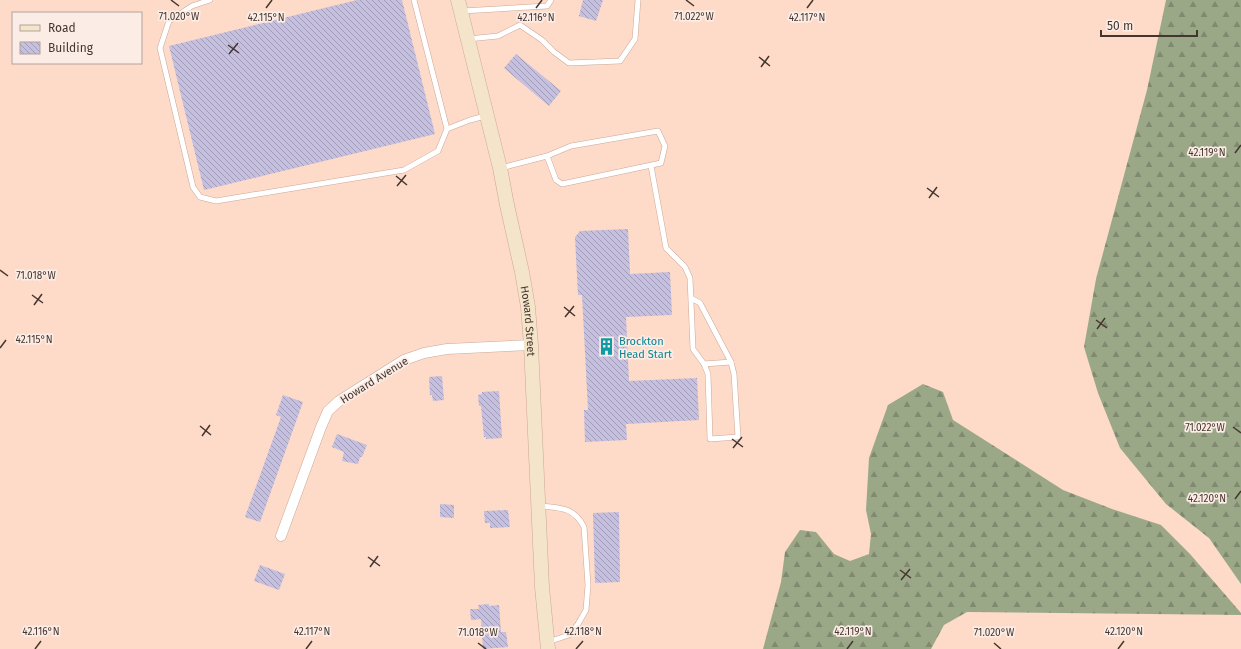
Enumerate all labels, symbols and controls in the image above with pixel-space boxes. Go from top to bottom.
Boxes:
text: 71.020°W [159,11,200,23]
text: 71.022°W [674,11,715,23]
legend [12,12,142,64]
text: 42.115°N [248,12,284,24]
text: 42.116°N [517,12,555,24]
text: 42.117°N [789,12,825,24]
scale bar [1101,12,1197,38]
text: 50 m [1107,19,1133,33]
text: Road [48,21,76,35]
text: Building [48,41,94,55]
text: 42.119°N [1188,147,1226,159]
text: 71.018°W [16,270,57,282]
street label: Howard Street [517,285,538,357]
text: 42.115°N [16,334,52,346]
place label: Brockton Head Start [619,335,672,361]
building icon: Brockton Head Start [596,337,616,357]
street label: Howard Avenue [338,354,411,406]
text: 71.022°W [1185,422,1226,434]
text: 42.120°N [1188,493,1226,505]
text: 42.116°N [22,626,60,638]
text: 42.117°N [294,626,330,638]
text: 42.118°N [564,626,602,638]
text: 42.119°N [834,626,872,638]
text: 42.120°N [1105,626,1143,638]
text: 71.018°W [458,627,499,639]
text: 71.020°W [974,627,1015,639]

